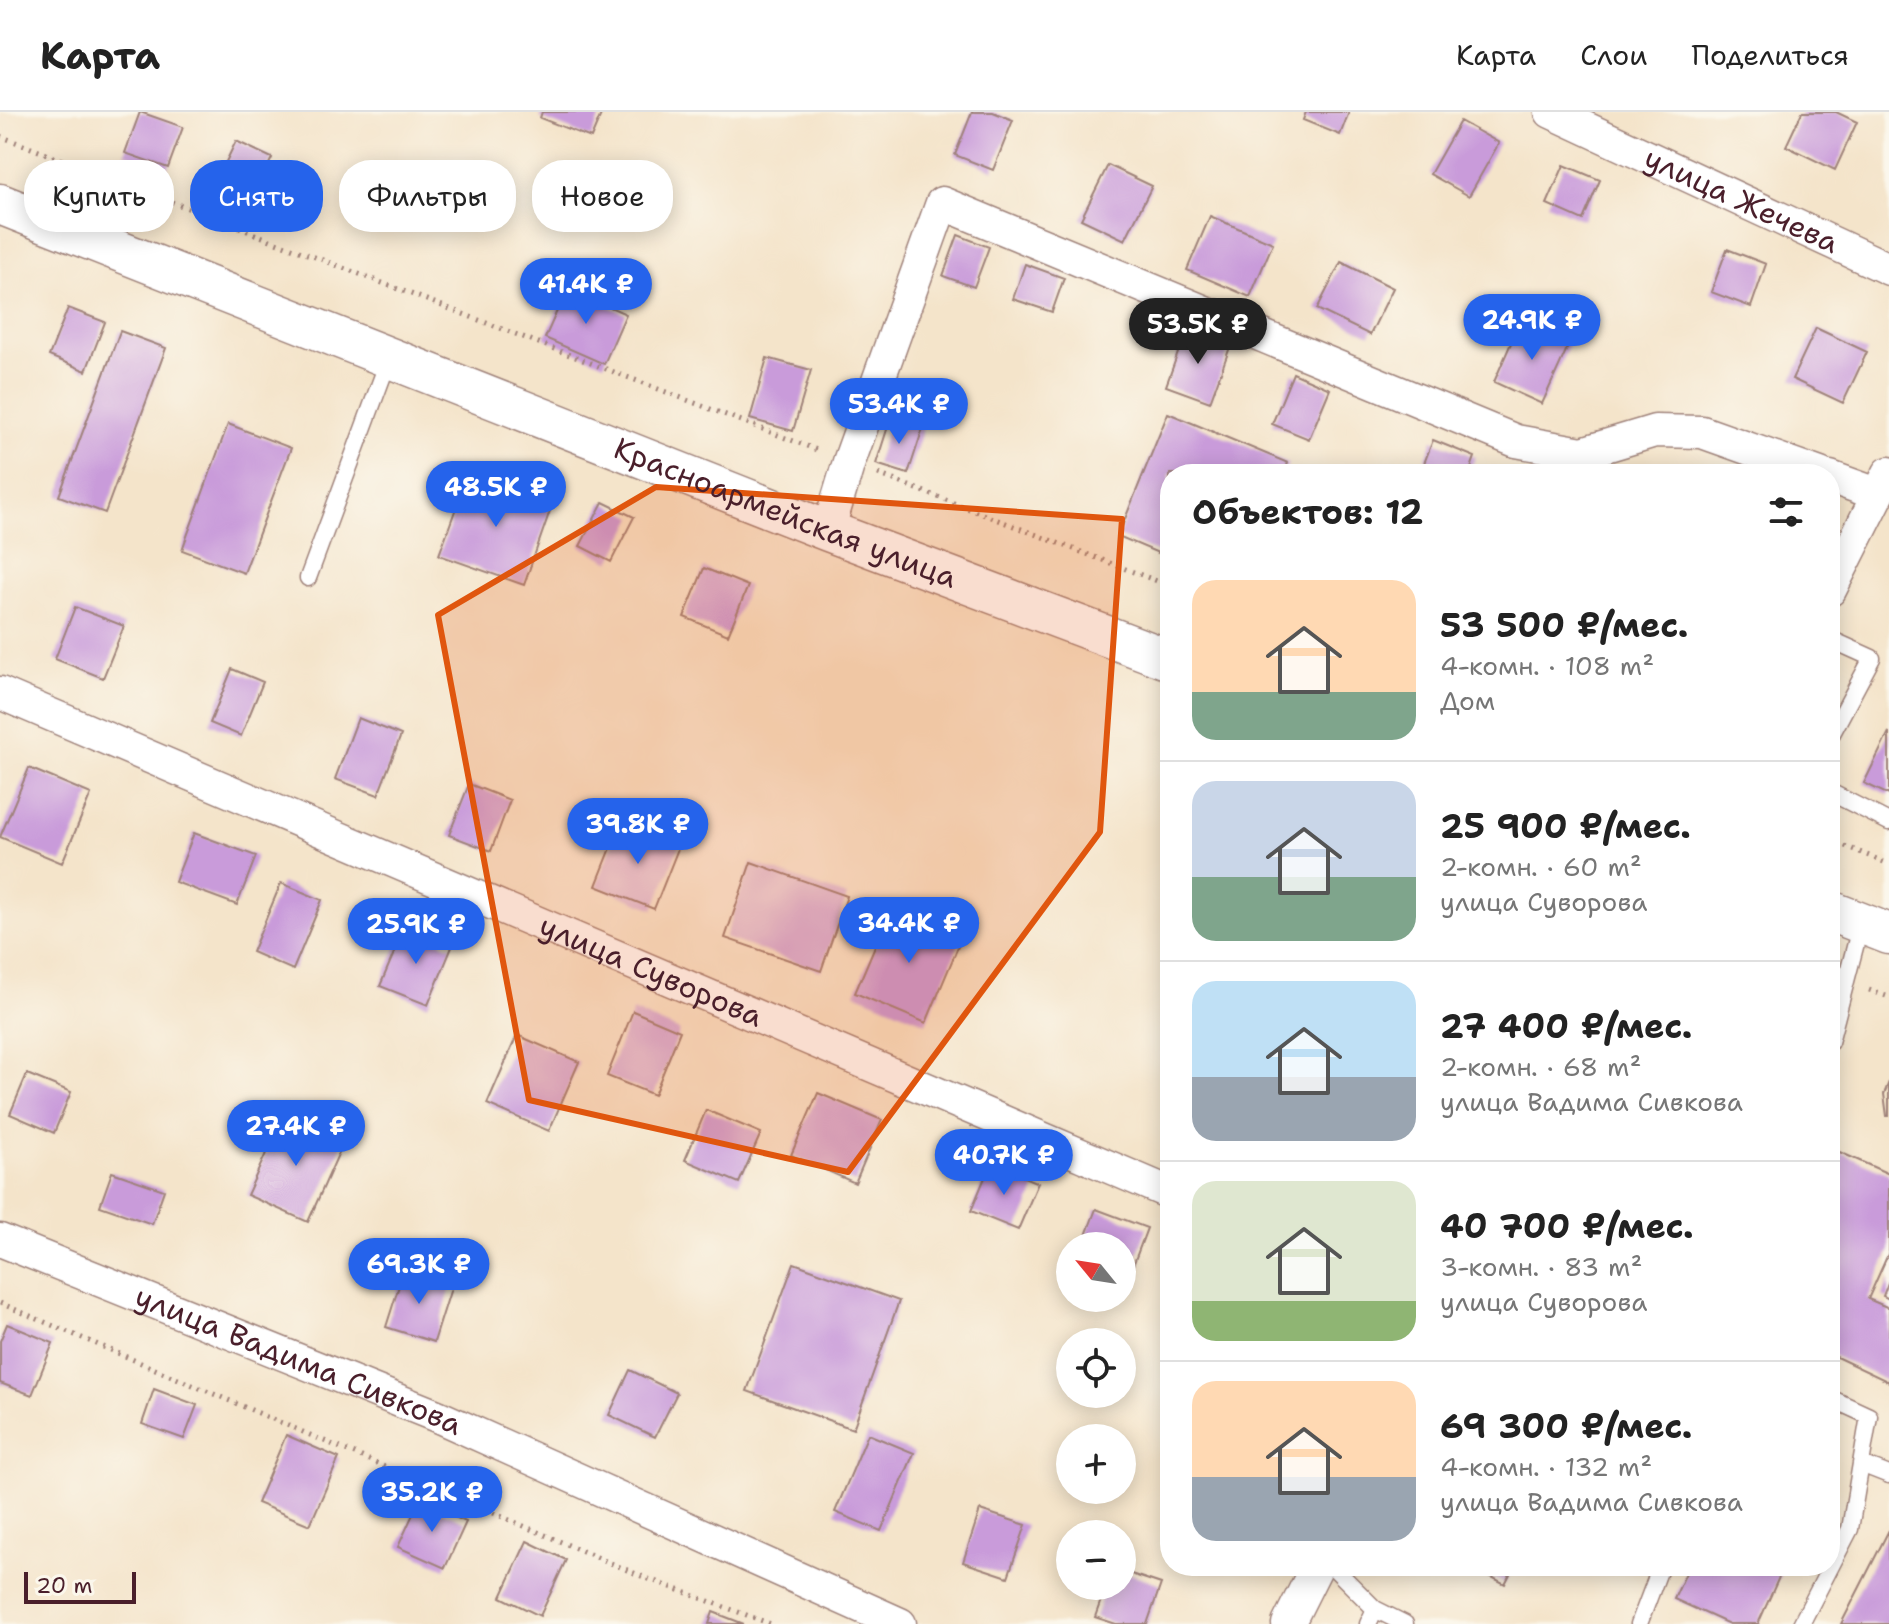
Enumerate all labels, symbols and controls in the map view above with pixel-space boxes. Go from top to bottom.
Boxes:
text: Карта [40,30,160,81]
text: Карта [1456,36,1536,74]
text: Слои [1580,36,1647,74]
text: Поделиться [1691,36,1849,74]
street label: улица Жечева [1638,137,1846,263]
chip: Купить [24,160,174,232]
chip: Снять [190,160,323,232]
chip: Фильтры [339,160,516,232]
chip: Новое [532,160,673,232]
pin: 41.4K ₽ [512,258,660,326]
text: 41.4K ₽ [538,266,634,301]
pin: 24.9K ₽ [1458,294,1606,362]
pin: 53.5K ₽ [1124,298,1272,366]
text: 24.9K ₽ [1481,302,1583,337]
text: 53.5K ₽ [1147,306,1249,341]
pin: 53.4K ₽ [825,378,973,446]
text: 53.4K ₽ [848,386,950,421]
street label: Красноармейская улица [608,427,963,598]
pin: 48.5K ₽ [422,461,570,529]
text: 48.5K ₽ [444,469,548,504]
text: Объектов: 12 [1192,489,1423,535]
icon: filters [1764,490,1808,534]
text: 53 500 ₽/мес. [1440,602,1688,648]
icon: home [1256,612,1352,708]
text: 4-комн. · 108 m² [1440,648,1654,683]
text: Дом [1440,683,1495,718]
pin: 39.8K ₽ [564,798,712,866]
text: 25 900 ₽/мес. [1440,803,1691,849]
text: 39.8K ₽ [585,806,691,841]
icon: home [1256,813,1352,909]
text: 2-комн. · 60 m² [1440,849,1642,884]
text: улица Суворова [1440,884,1647,919]
pin: 34.4K ₽ [835,897,983,965]
pin: 25.9K ₽ [342,898,490,966]
street label: улица Суворова [533,905,770,1037]
text: 34.4K ₽ [857,905,961,940]
text: 25.9K ₽ [366,906,466,941]
text: 27 400 ₽/мес. [1440,1003,1692,1049]
icon: home [1256,1013,1352,1109]
text: 2-комн. · 68 m² [1440,1049,1641,1084]
text: улица Вадима Сивкова [1440,1084,1743,1119]
pin: 27.4K ₽ [222,1100,370,1168]
text: 27.4K ₽ [245,1108,347,1143]
pin: 40.7K ₽ [930,1129,1078,1197]
text: 40.7K ₽ [953,1137,1055,1172]
text: 40 700 ₽/мес. [1440,1203,1694,1249]
icon: home [1256,1213,1352,1309]
north arrow [1056,1232,1136,1312]
map controls [1056,1232,1136,1600]
pin: 69.3K ₽ [345,1238,493,1306]
text: 69.3K ₽ [366,1246,472,1281]
text: 3-комн. · 83 m² [1440,1249,1642,1284]
street label: улица Вадима Сивкова [129,1276,469,1445]
text: улица Суворова [1440,1284,1647,1319]
button: locate [1056,1328,1136,1408]
text: 69 300 ₽/мес. [1440,1403,1692,1449]
icon: home [1256,1413,1352,1509]
button: + [1056,1424,1136,1504]
text: 4-комн. · 132 m² [1440,1449,1652,1484]
pin: 35.2K ₽ [358,1466,506,1534]
text: 35.2K ₽ [380,1474,484,1509]
text: улица Вадима Сивкова [1440,1484,1743,1519]
button: − [1056,1520,1136,1600]
scale bar [24,1568,136,1604]
text: 20 m [36,1571,93,1600]

